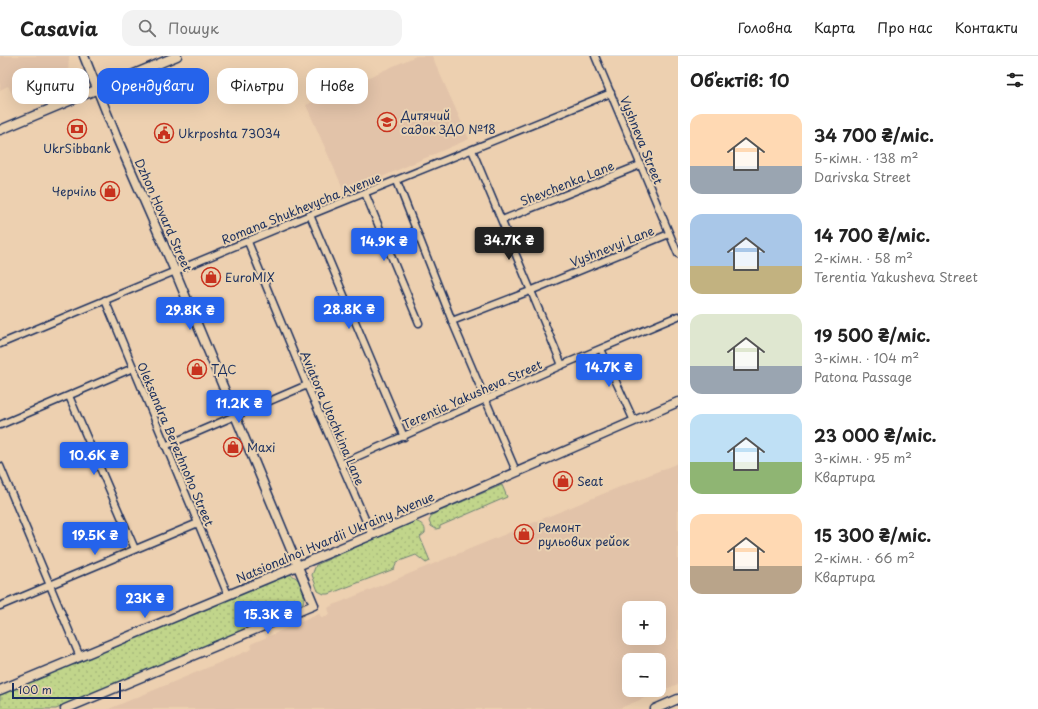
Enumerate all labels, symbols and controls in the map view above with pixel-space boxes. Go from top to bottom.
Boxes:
search box [122,10,402,46]
text: Casavia [20,14,98,42]
text: Пошук [168,16,219,39]
icon: search [136,17,158,39]
text: Головна [738,17,792,38]
text: Карта [814,17,855,38]
text: Про нас [877,17,933,38]
text: Контакти [955,17,1018,38]
text: Об’єктів: 10 [690,67,790,93]
chip: Купити [12,68,89,104]
chip: Орендувати [97,68,209,104]
chip: Фільтри [217,68,298,104]
chip: Нове [306,68,368,104]
icon: filters [1004,69,1026,91]
street label: Vyshneva Street [616,93,668,187]
place label: Дитячий садок ЗДО №18 [400,106,496,138]
school or university icon: Дитячий садок ЗДО №18 [376,111,398,133]
bank icon: UkrSibbank [66,118,88,140]
public building icon: Ukrposhta 73034 [153,122,175,144]
text: 34 700 ₴/міс. [814,122,934,148]
place label: Ukrposhta 73034 [178,124,281,142]
icon: home [722,130,770,178]
place label: UkrSibbank [43,139,111,157]
text: 5-кімн. · 138 m² [814,148,919,167]
street label: Dzhon Hovard Street [131,156,197,275]
street label: Shevchenka Lane [517,156,617,210]
street label: Romana Shukhevycha Avenue [218,167,384,248]
text: Darivska Street [814,167,911,186]
shop icon: Черчіль [99,180,121,202]
place label: Черчіль [52,182,96,200]
street label: Vyshnevyi Lane [567,221,657,271]
text: 14 700 ₴/міс. [814,222,930,248]
pin: 34.7K ₴ [472,227,546,261]
pin: 14.9K ₴ [347,228,421,262]
text: 34.7K ₴ [484,230,534,249]
icon: home [722,230,770,278]
text: 14.9K ₴ [360,231,408,250]
text: 2-кімн. · 58 m² [814,248,913,267]
shop icon: EuroMIX [200,266,222,288]
text: Terentia Yakusheva Street [814,267,978,286]
place label: EuroMIX [225,268,275,286]
pin: 28.8K ₴ [312,296,386,330]
pin: 29.8K ₴ [153,297,227,331]
text: 28.8K ₴ [323,299,375,318]
text: 29.8K ₴ [165,300,215,319]
text: 19 500 ₴/міс. [814,322,931,348]
icon: home [722,330,770,378]
street label: Aviatora Utochkina Lane [296,348,370,488]
text: 3-кімн. · 104 m² [814,348,919,367]
pin: 14.7K ₴ [572,354,646,388]
street label: Terentia Yakusheva Street [399,355,545,433]
text: 14.7K ₴ [585,357,633,376]
shop icon: ТДС [186,358,208,380]
street label: Oleksandra Berezhnoho Street [133,359,219,529]
place label: ТДС [211,360,236,378]
text: Patona Passage [814,367,912,386]
pin: 11.2K ₴ [202,390,276,424]
text: 11.2K ₴ [216,393,262,412]
text: 23 000 ₴/міс. [814,422,937,448]
icon: home [722,430,770,478]
shop icon: Maxi [222,436,244,458]
place label: Maxi [247,438,275,456]
pin: 10.6K ₴ [57,442,131,476]
text: 10.6K ₴ [69,445,119,464]
text: 3-кімн. · 95 m² [814,448,912,467]
text: Квартира [814,467,875,486]
shop icon: Seat [552,470,574,492]
place label: Seat [577,472,603,490]
street label: Natsionalnoi Hvardii Ukrainy Avenue [233,487,437,587]
place label: Ремонт рульових рейок [538,518,630,550]
pin: 19.5K ₴ [58,522,132,556]
text: 15 300 ₴/міс. [814,522,931,548]
shop icon: Ремонт рульових рейок [513,523,535,545]
text: 19.5K ₴ [72,525,118,544]
icon: home [722,530,770,578]
text: 2-кімн. · 66 m² [814,548,915,567]
text: Квартира [814,567,875,586]
pin: 23K ₴ [117,585,173,619]
text: 23K ₴ [125,588,165,607]
pin: 15.3K ₴ [231,601,305,635]
map controls [622,601,666,697]
button: + [622,601,666,645]
text: 15.3K ₴ [244,604,293,623]
button: − [622,653,666,697]
scale bar [12,681,121,700]
text: 100 m [18,681,52,698]

